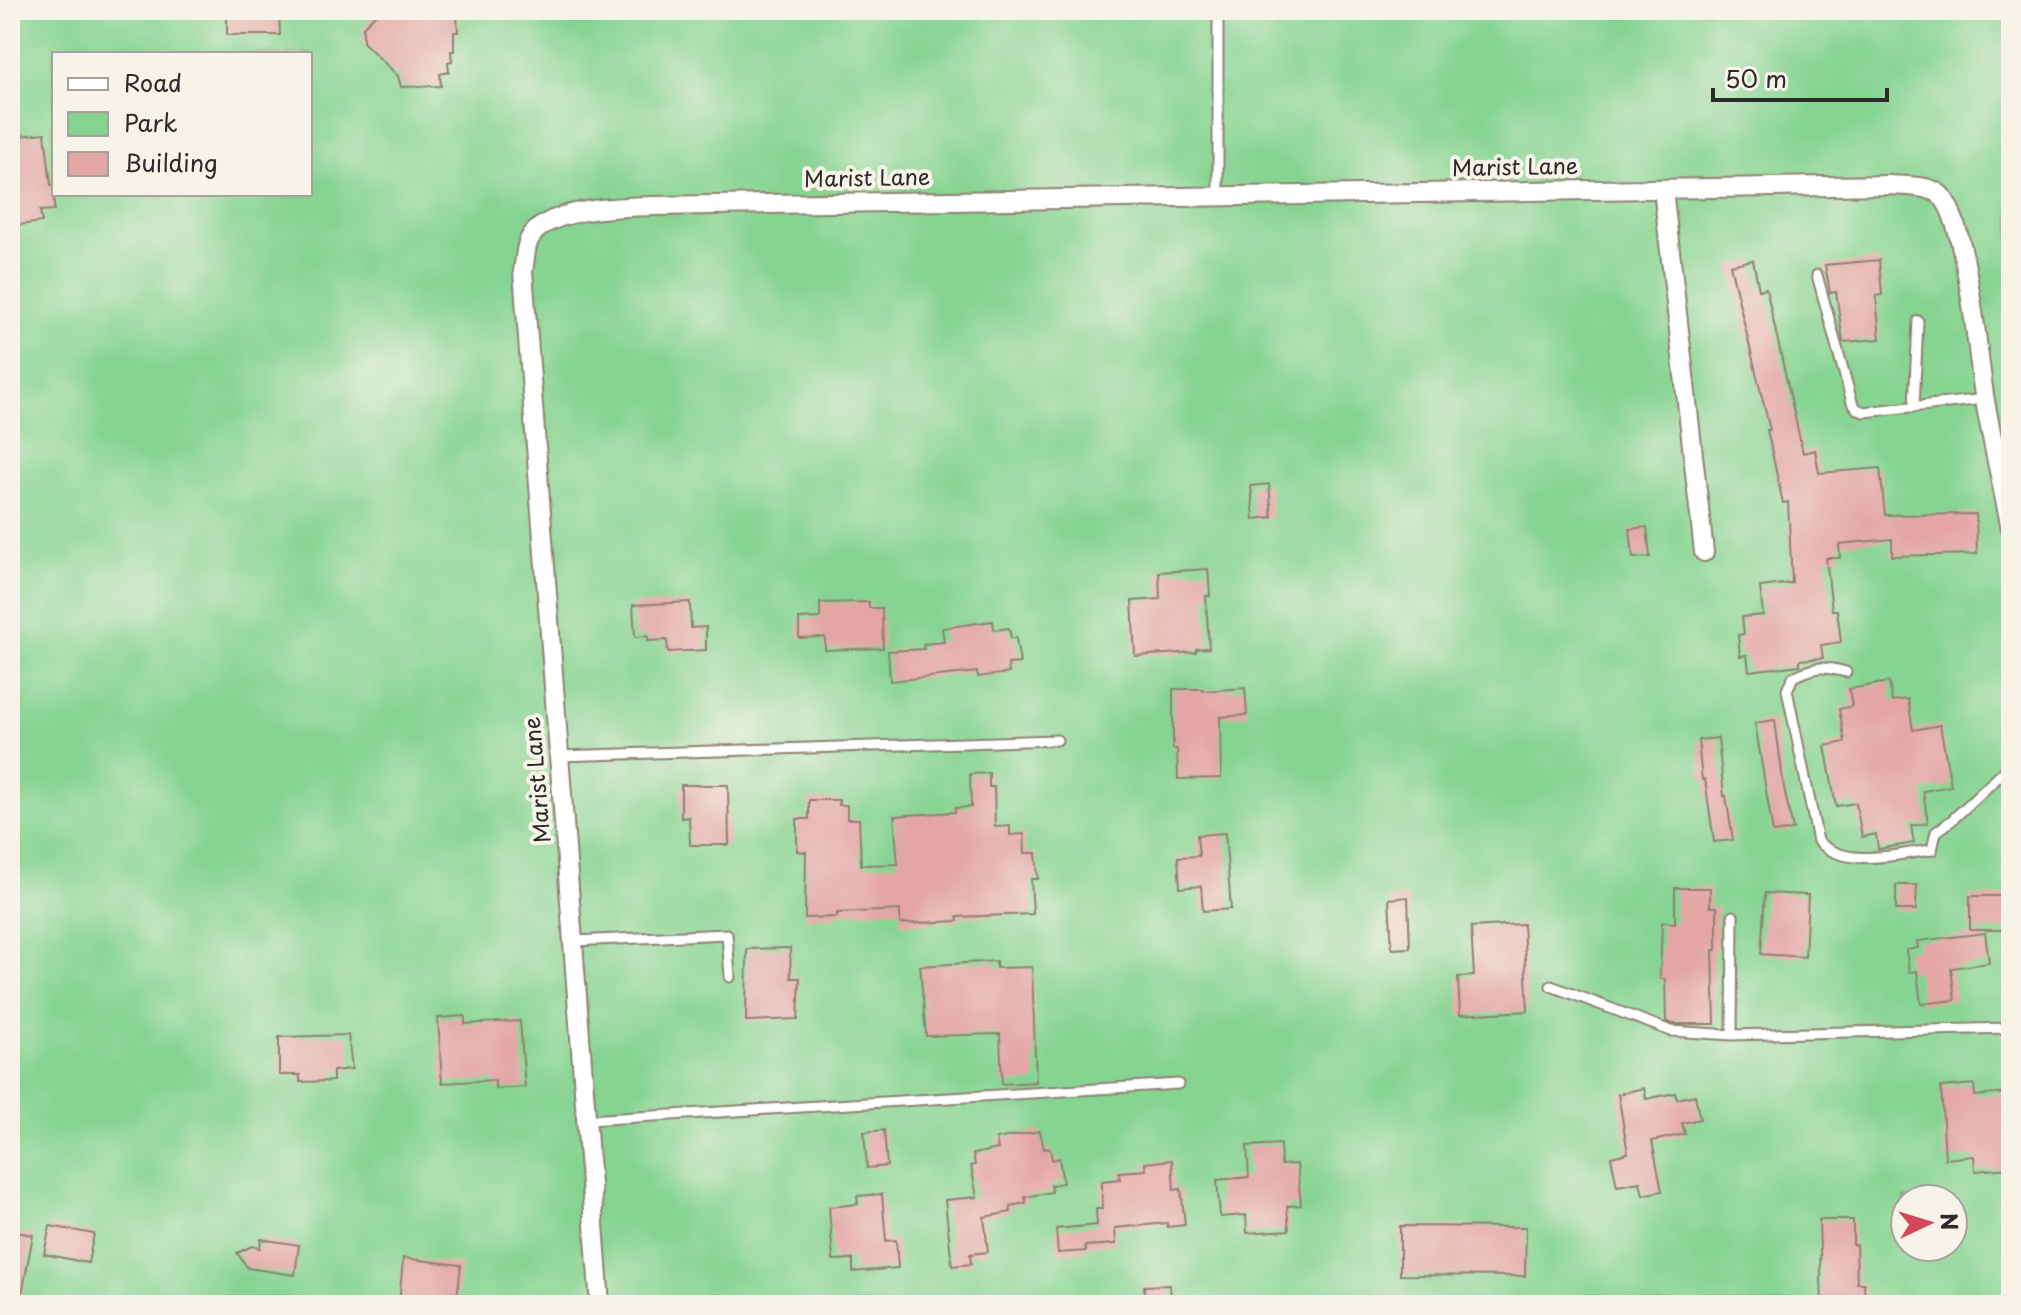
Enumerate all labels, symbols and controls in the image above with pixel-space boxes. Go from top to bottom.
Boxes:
legend [52,52,312,196]
scale bar [1713,52,1887,102]
text: 50 m [1725,60,1787,96]
text: Road [124,64,182,100]
text: Park [124,104,178,140]
text: Building [124,144,218,180]
street label: Marist Lane [1451,148,1579,183]
street label: Marist Lane [803,159,931,194]
street label: Marist Lane [514,716,557,845]
north arrow [1889,1183,1969,1263]
text: N [1933,1212,1968,1231]

